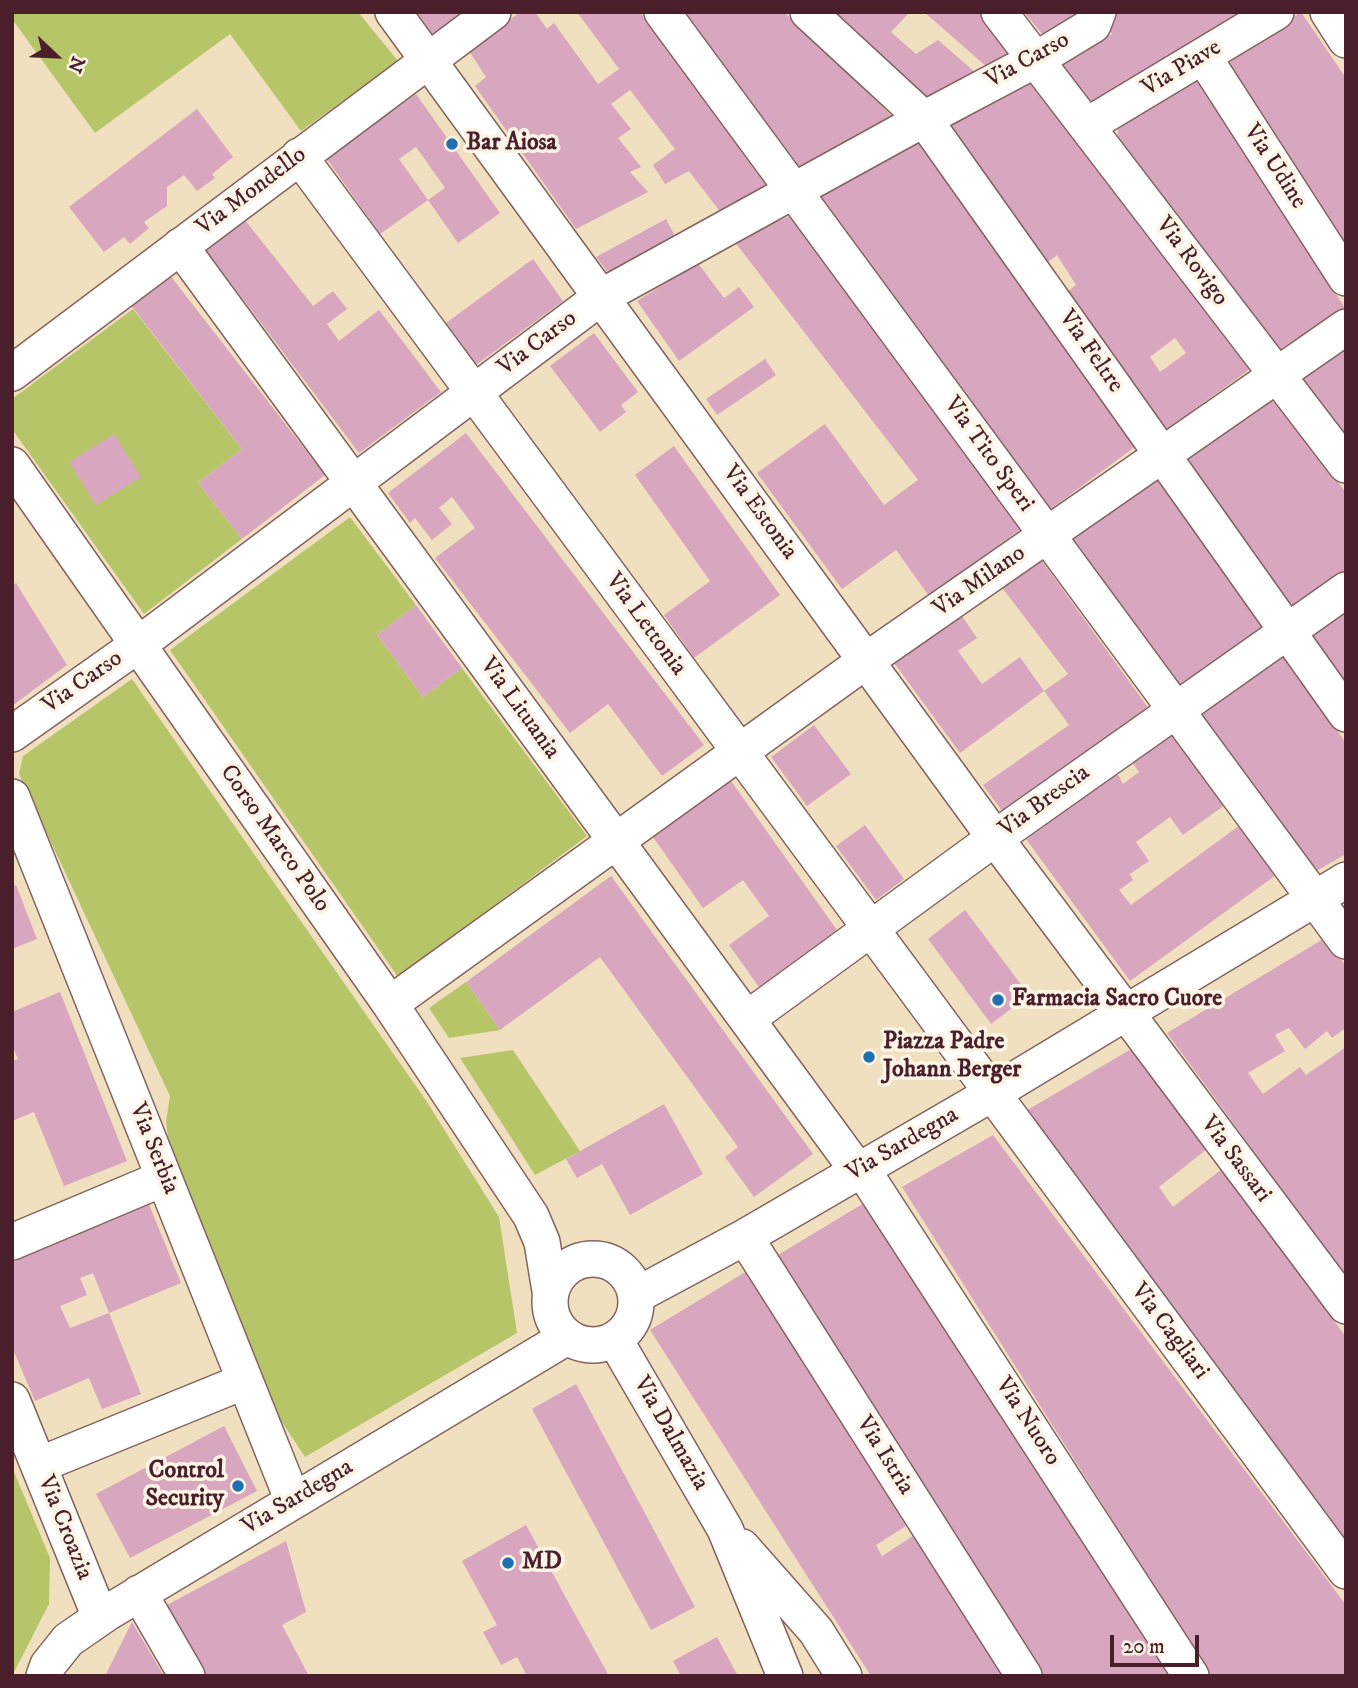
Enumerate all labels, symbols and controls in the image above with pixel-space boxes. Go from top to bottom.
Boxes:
north arrow [21,21,91,91]
street label: Via Carso [981,26,1075,96]
street label: Via Piave [1137,34,1227,104]
text: N [62,53,89,76]
street label: Via Udine [1236,119,1312,215]
place label: Bar Aiosa [466,130,557,158]
marker: Bar Aiosa [444,136,460,152]
street label: Via Mondello [191,141,313,243]
street label: Via Rovigo [1148,212,1234,312]
street label: Via Carso [493,305,583,383]
street label: Via Feltre [1051,305,1129,399]
street label: Via Tito Speri [937,392,1039,518]
street label: Via Estonia [715,460,803,566]
street label: Via Milano [928,540,1032,624]
street label: Via Lettonia [598,568,692,682]
street label: Via Carso [37,645,129,721]
street label: Via Lituania [473,653,565,765]
street label: Via Brescia [994,759,1096,845]
street label: Corso Marco Polo [213,760,335,918]
place label: Farmacia Sacro Cuore [1012,986,1222,1014]
marker: Farmacia Sacro Cuore [990,992,1006,1008]
place label: Piazza Padre Johann Berger [883,1029,1021,1085]
marker: Piazza Padre Johann Berger [861,1049,877,1065]
street label: Via Serbia [122,1099,184,1199]
street label: Via Sardegna [842,1101,964,1189]
street label: Via Sassari [1193,1111,1277,1209]
street label: Via Cagliari [1123,1278,1215,1386]
street label: Via Dalmazia [626,1372,714,1496]
street label: Via Nuoro [988,1372,1066,1472]
street label: Via Istria [849,1411,919,1501]
street label: Via Sardegna [237,1454,359,1542]
place label: Control Security [145,1458,224,1514]
street label: Via Croazia [30,1472,98,1584]
marker: Control Security [230,1478,246,1494]
place label: MD [522,1549,562,1577]
marker: MD [500,1555,516,1571]
scale bar [1113,1622,1202,1666]
text: 20 m [1123,1634,1165,1660]

